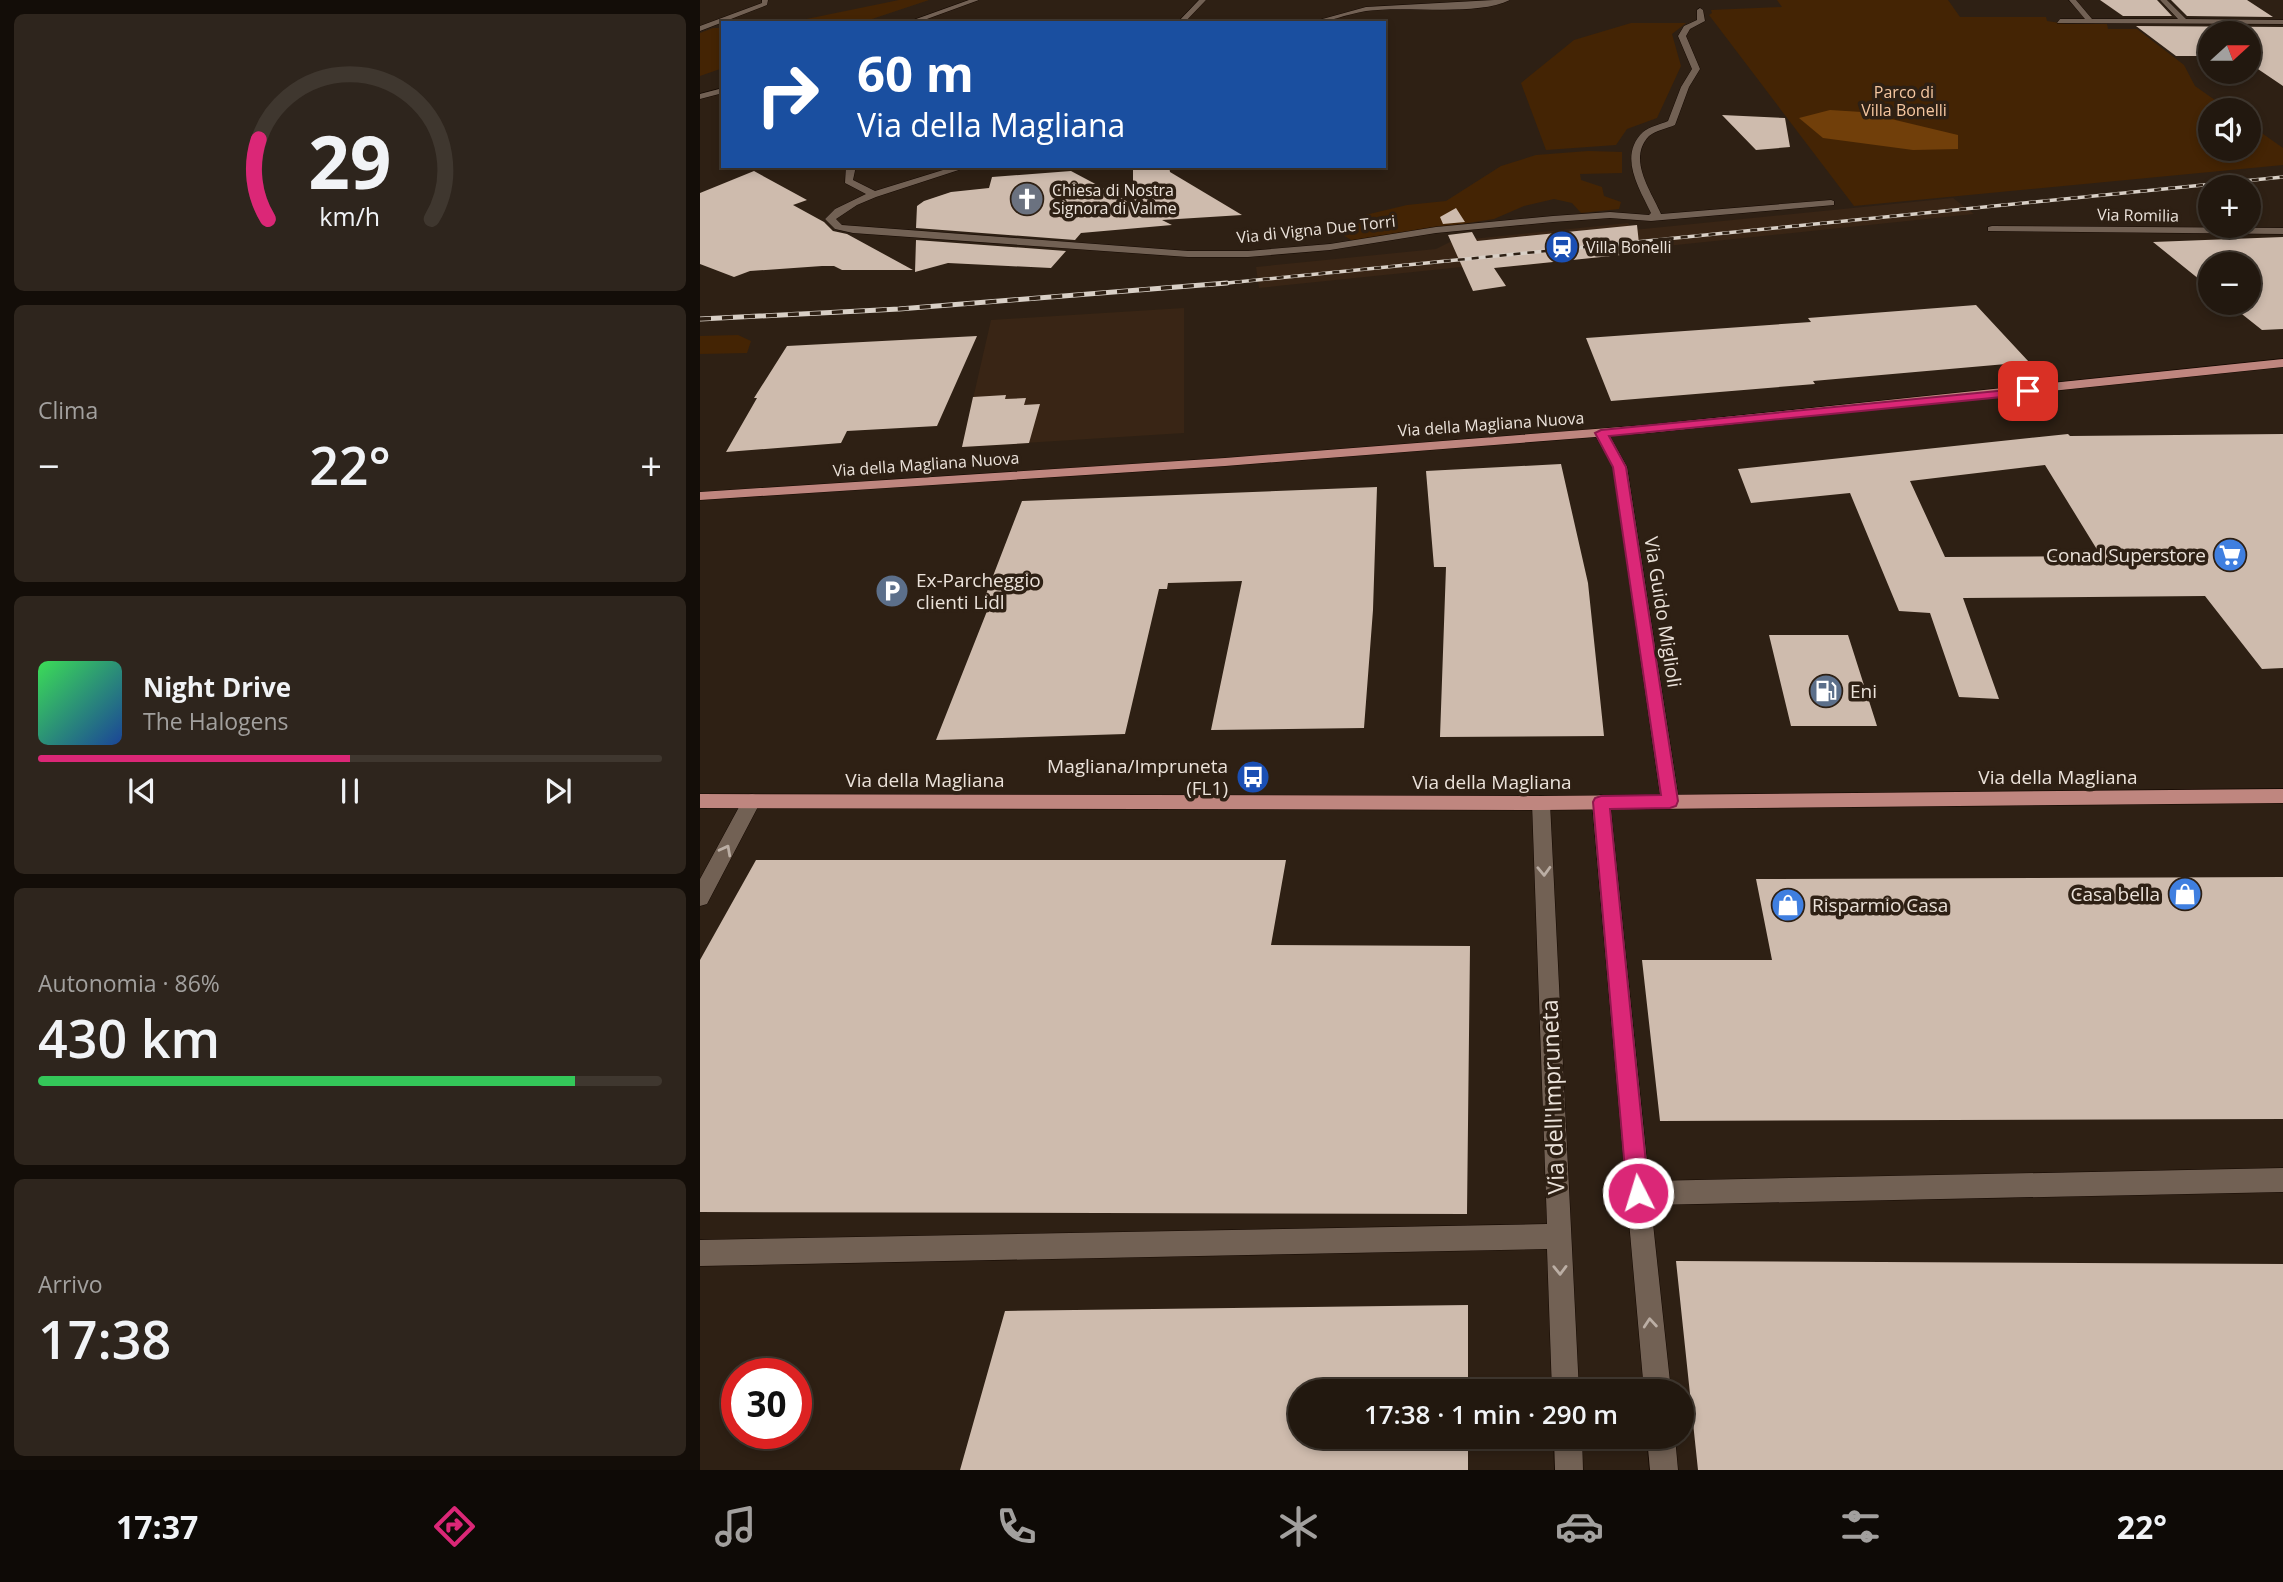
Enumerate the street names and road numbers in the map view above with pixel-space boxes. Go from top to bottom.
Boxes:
street label: Via Romilia [2097,203,2179,227]
street label: Via di Vigna Due Torri [1235,210,1397,248]
street label: Via della Magliana Nuova [1397,407,1585,441]
street label: Via della Magliana Nuova [832,447,1020,481]
street label: Via Guido Miglioli [1638,535,1688,689]
street label: Via della Magliana [1978,764,2138,790]
street label: Via della Magliana [845,767,1005,793]
street label: Via della Magliana [1412,769,1572,795]
street label: Via dell'Impruneta [1533,999,1571,1195]

